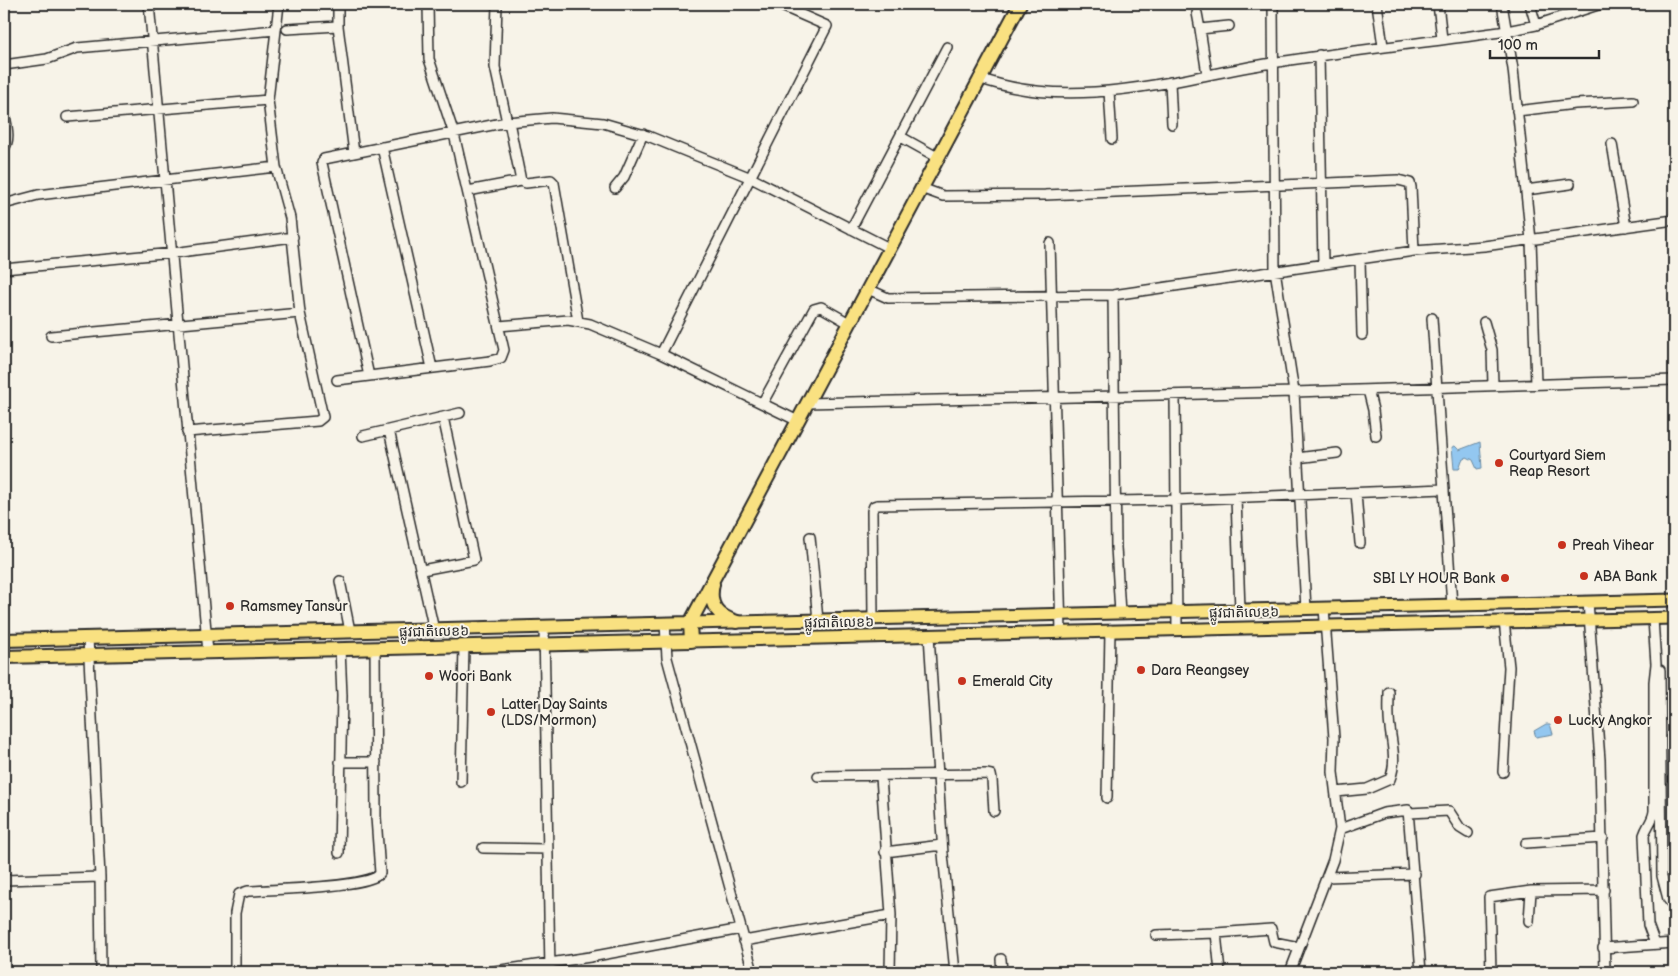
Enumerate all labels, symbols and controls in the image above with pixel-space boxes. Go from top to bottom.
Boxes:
scale bar [1490,28,1599,60]
text: 100 m [1498,36,1538,55]
place label: Courtyard Siem Reap Resort [1509,447,1606,480]
marker: Courtyard Siem Reap Resort [1493,457,1505,469]
place label: Preah Vihear [1572,537,1655,554]
marker: Preah Vihear [1556,539,1568,551]
place label: ABA Bank [1594,568,1657,585]
place label: SBI LY HOUR Bank [1373,570,1495,587]
marker: ABA Bank [1578,570,1590,582]
marker: SBI LY HOUR Bank [1499,572,1511,584]
place label: Ramsmey Tansur [240,598,348,615]
marker: Ramsmey Tansur [224,600,236,612]
street label: ផ្លូវជាតិលេខ៦ [1209,603,1279,625]
street label: ផ្លូវជាតិលេខ៦ [804,613,874,635]
street label: ផ្លូវជាតិលេខ៦ [399,622,469,644]
place label: Dara Reangsey [1151,662,1250,679]
marker: Dara Reangsey [1135,664,1147,676]
place label: Woori Bank [439,668,511,685]
marker: Woori Bank [423,670,435,682]
place label: Emerald City [972,673,1053,690]
marker: Emerald City [956,675,968,687]
place label: Latter Day Saints (LDS/Mormon) [501,696,607,729]
marker: Latter Day Saints (LDS/Mormon) [485,706,497,718]
place label: Lucky Angkor [1568,712,1653,729]
marker: Lucky Angkor [1552,714,1564,726]

